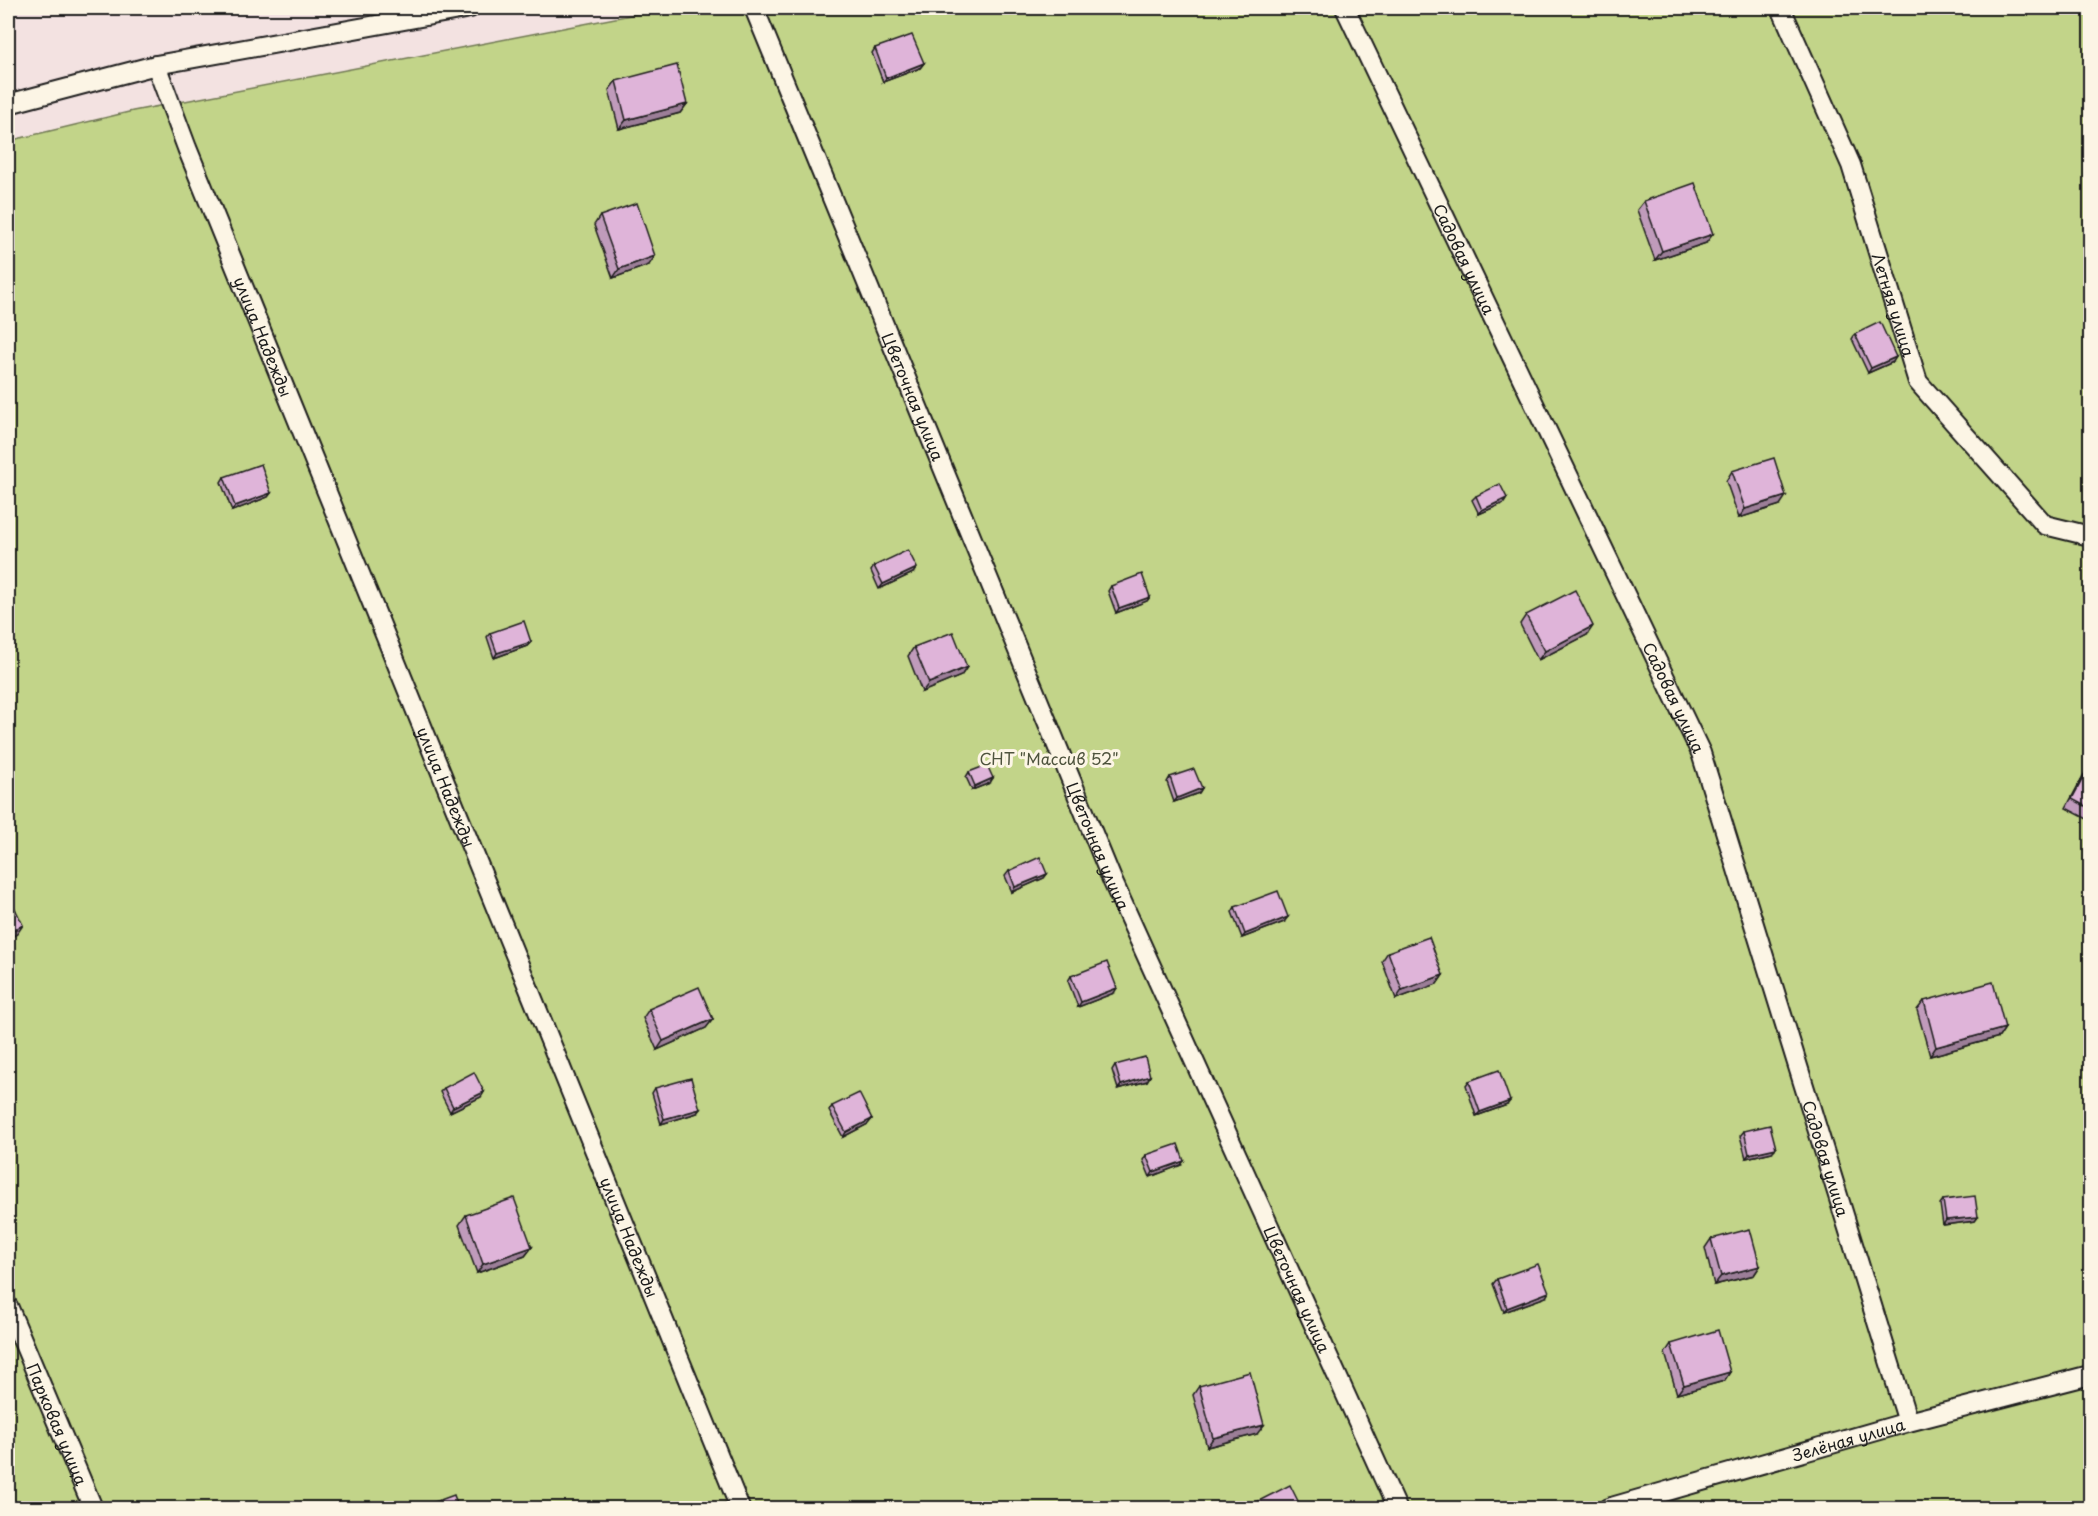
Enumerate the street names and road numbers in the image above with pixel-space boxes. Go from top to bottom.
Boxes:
street label: Садовая улица [1428,199,1502,318]
street label: Летняя улица [1867,250,1921,360]
street label: улица Надежды [228,273,299,400]
street label: Цветочная улица [876,329,951,464]
street label: Садовая улица [1638,638,1711,757]
street label: улица Надежды [411,723,482,850]
street label: Цветочная улица [1061,778,1136,914]
street label: Садовая улица [1797,1097,1856,1219]
street label: улица Надежды [595,1173,665,1301]
street label: Цветочная улица [1259,1222,1337,1356]
street label: Парковая улица [21,1359,94,1489]
street label: Зелёная улица [1789,1412,1908,1467]

